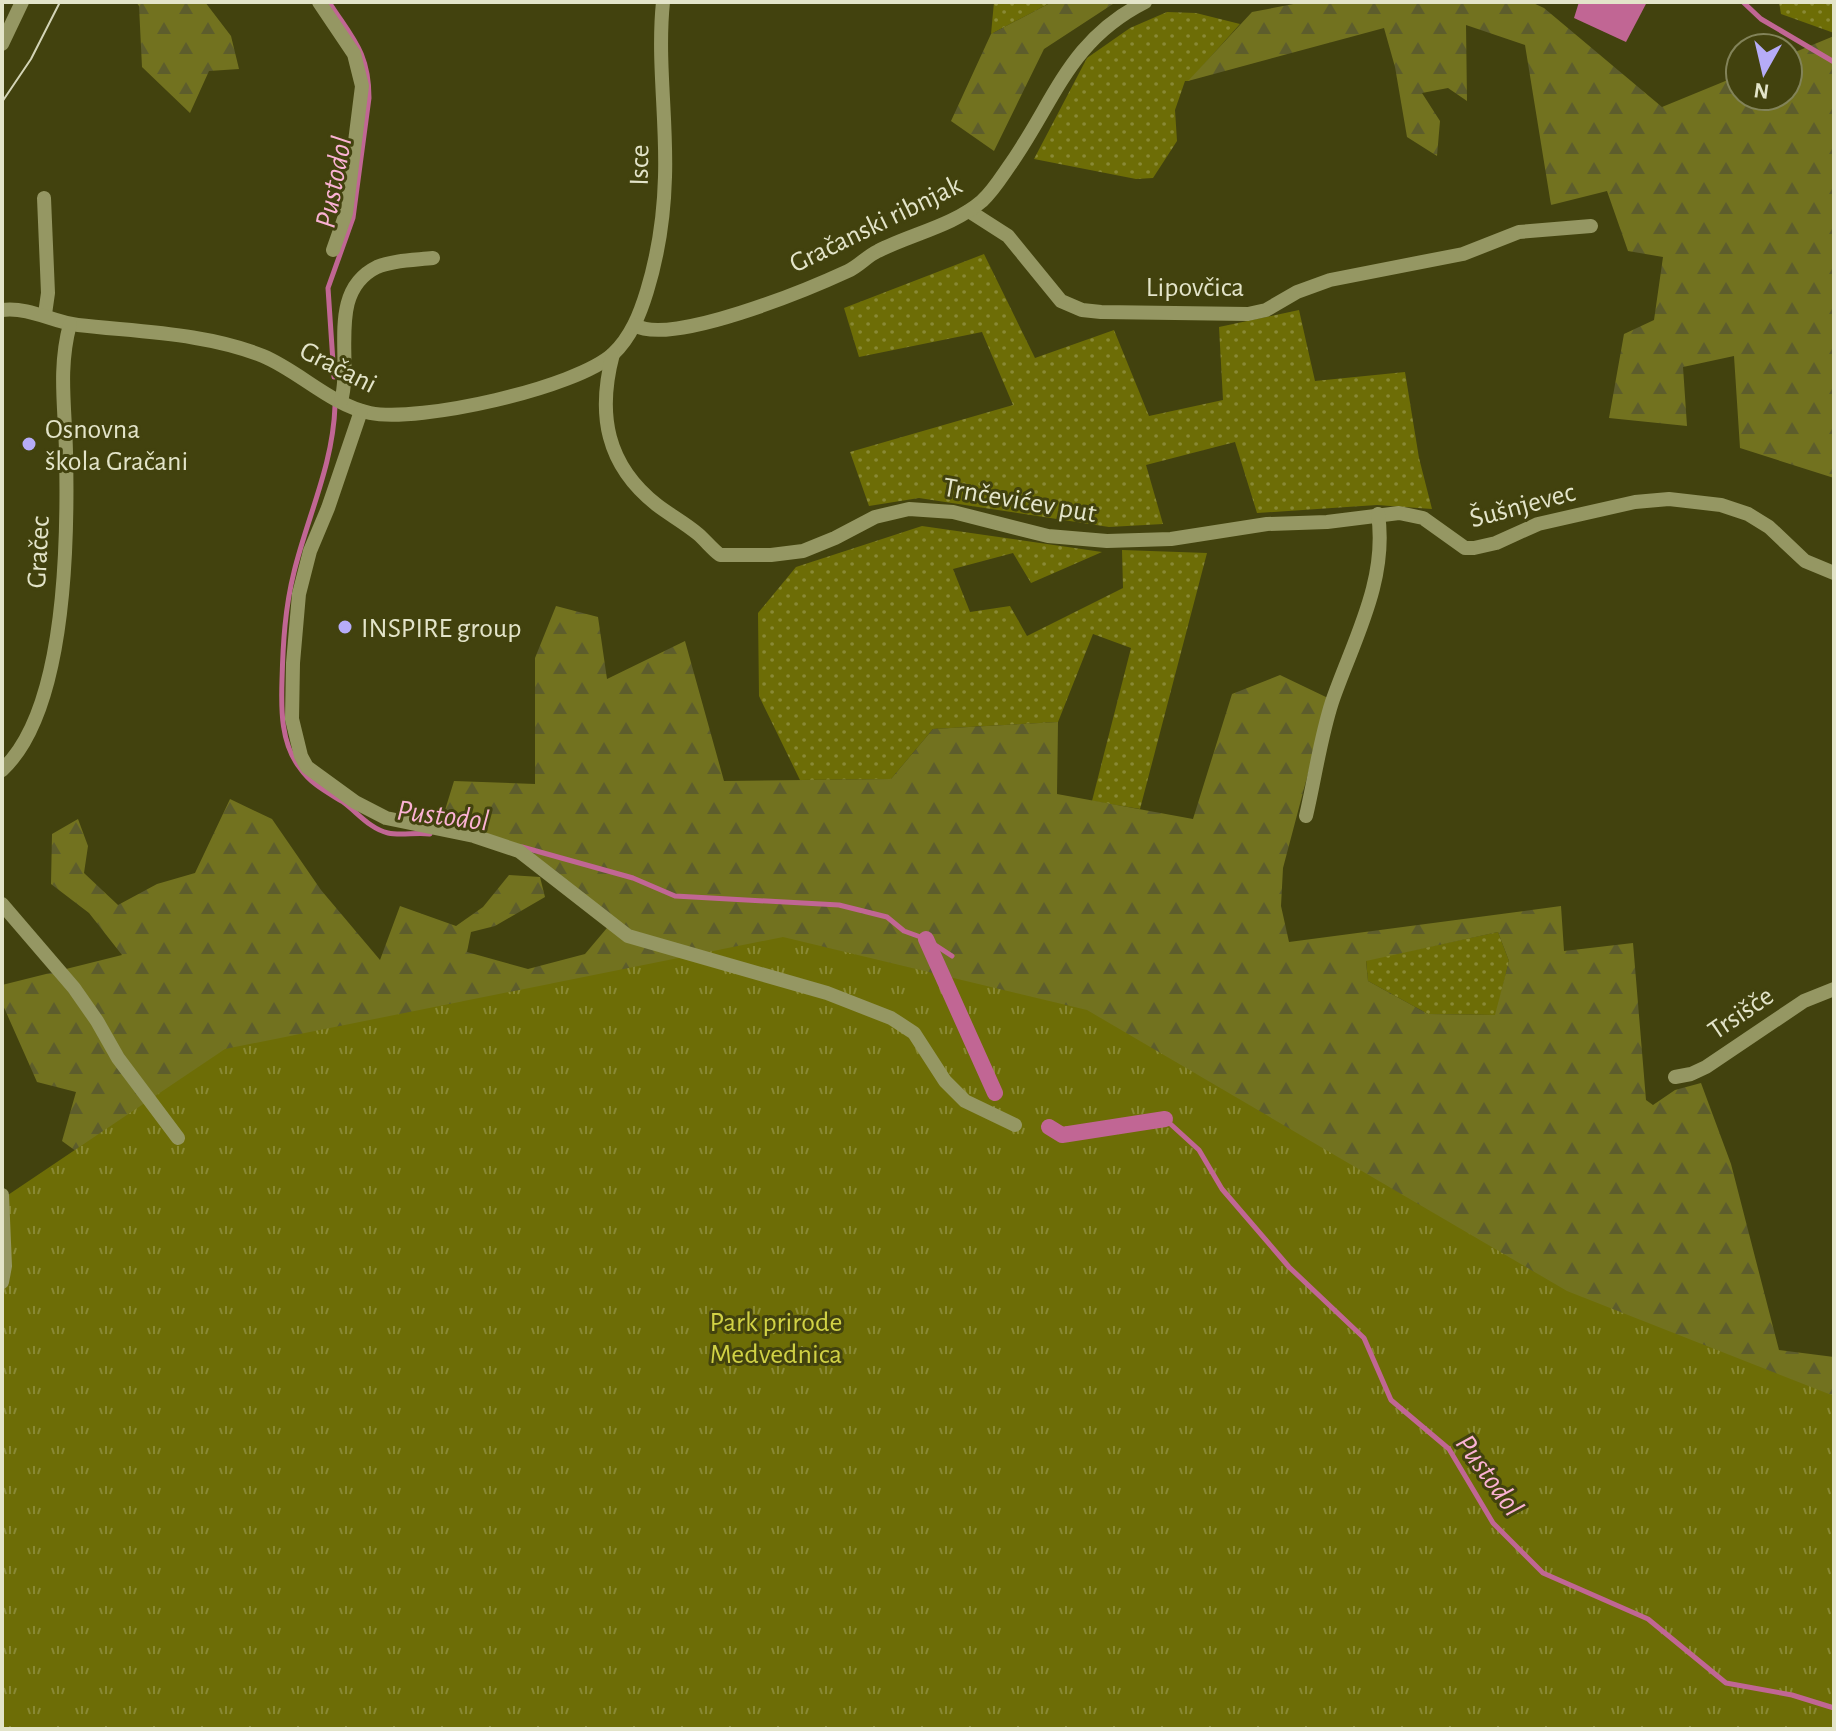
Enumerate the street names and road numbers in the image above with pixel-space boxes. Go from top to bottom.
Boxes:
street label: Isce [626,144,654,186]
street label: Gračanski ribnjak [785,171,967,278]
street label: Lipovčica [1146,274,1244,302]
street label: Gračani [295,337,381,399]
street label: Trnčevićev put [941,474,1099,528]
street label: Šušnjevec [1466,476,1578,533]
street label: Gračec [23,515,55,589]
street label: Trsišče [1703,982,1779,1045]

